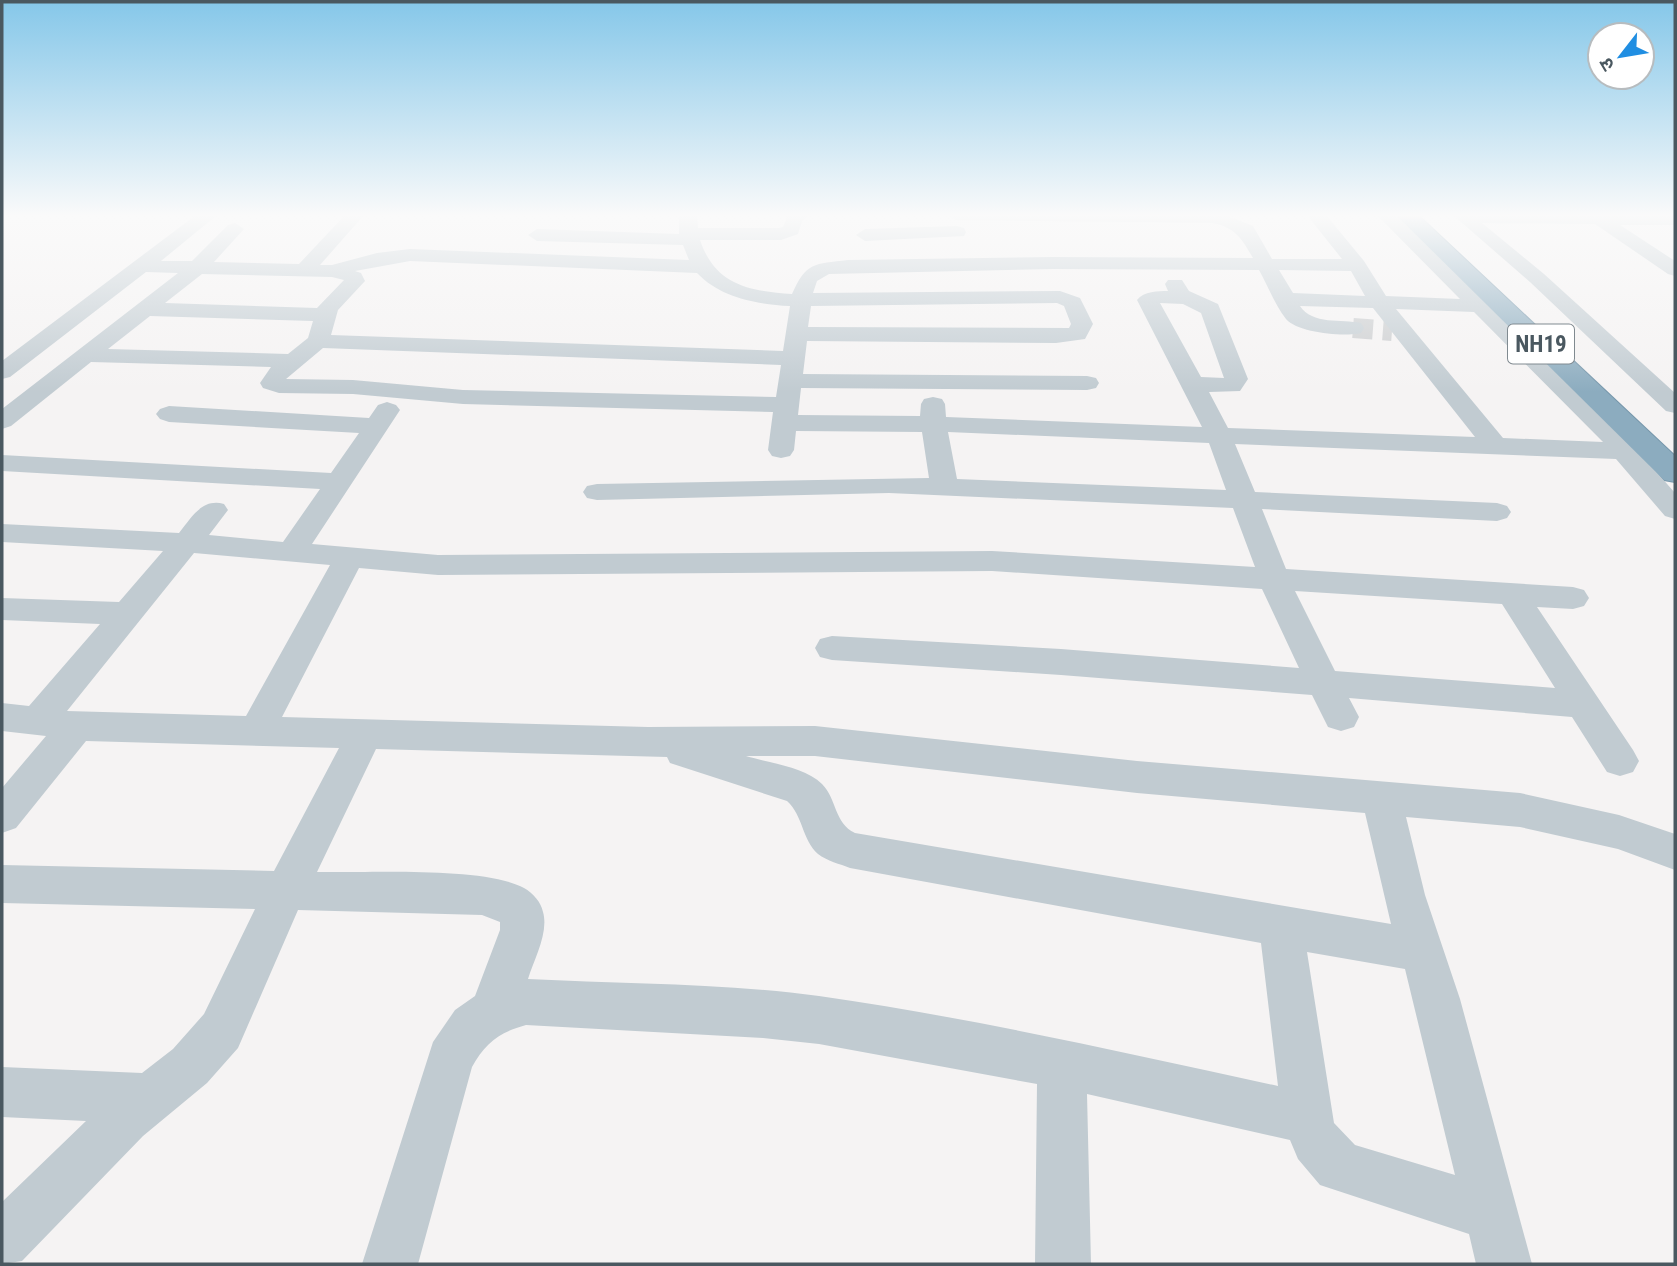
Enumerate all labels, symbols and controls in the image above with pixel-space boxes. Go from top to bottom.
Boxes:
north arrow [1586,21,1656,91]
text: उ [1594,53,1620,75]
road number: NH19 [1508,324,1574,364]

